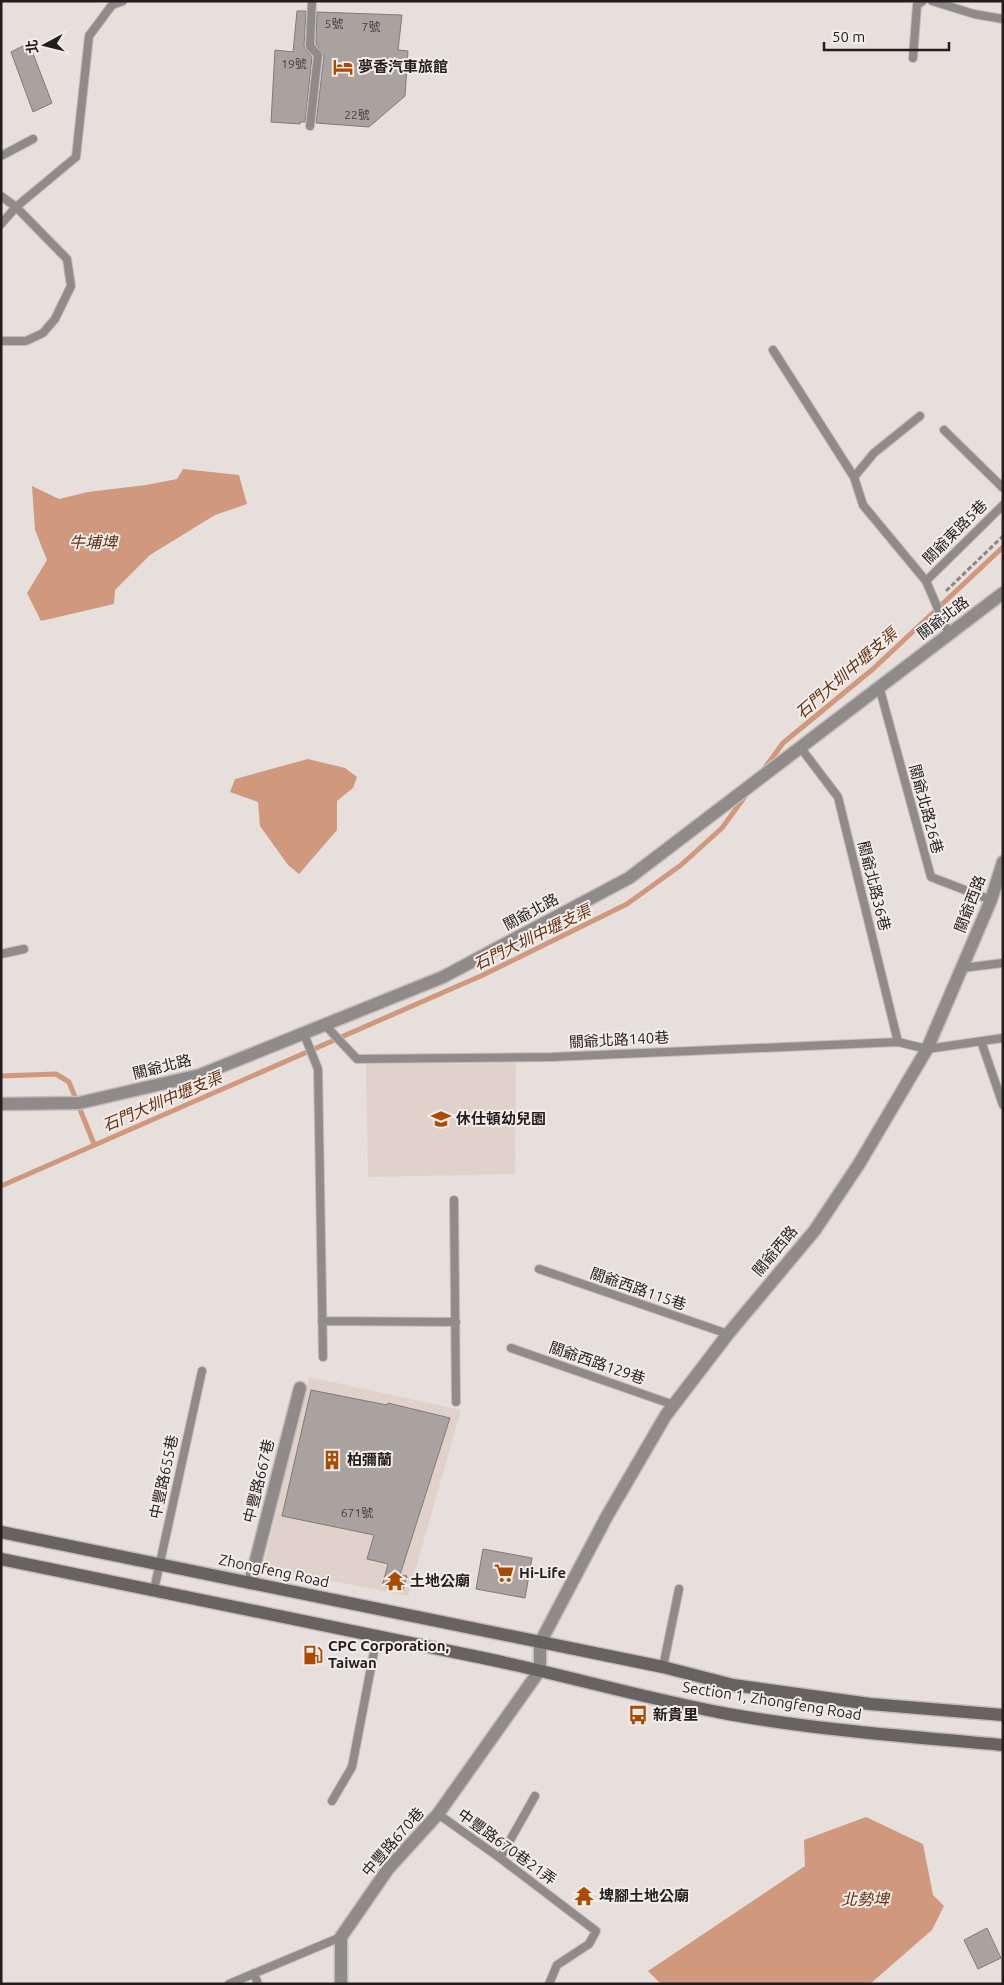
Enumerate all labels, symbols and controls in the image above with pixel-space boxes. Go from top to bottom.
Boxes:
house number: 5號 [325,17,343,30]
north arrow [20,20,70,70]
house number: 7號 [362,20,380,33]
scale bar [824,20,949,52]
text: 50 m [832,28,865,45]
text: 北 [23,39,41,55]
hotel icon: 夢香汽車旅館 [332,56,354,78]
house number: 19號 [281,57,307,70]
place label: 夢香汽車旅館 [358,58,448,75]
house number: 22號 [344,108,370,121]
street label: 關爺東路5巷 [919,496,990,567]
water label: 牛埔埤 [69,533,119,551]
street label: 關爺北路 [914,593,972,642]
water label: 石門大圳中壢支渠 [792,623,902,722]
street label: 關爺北路26巷 [906,762,947,855]
street label: 關爺北路36巷 [855,839,894,933]
street label: 關爺西路 [951,873,988,935]
street label: 關爺北路 [500,890,561,933]
water label: 石門大圳中壢支渠 [471,900,595,973]
street label: 關爺北路140巷 [568,1028,670,1051]
street label: 關爺北路 [131,1051,193,1082]
water label: 石門大圳中壢支渠 [100,1067,226,1134]
school or university icon: 休仕頓幼兒園 [430,1108,452,1130]
place label: 休仕頓幼兒園 [456,1110,546,1127]
street label: 關爺西路 [749,1222,800,1279]
street label: 關爺西路115巷 [588,1264,688,1313]
street label: 關爺西路129巷 [547,1338,647,1387]
street label: 中豐路655巷 [146,1433,181,1520]
street label: 中豐路667巷 [240,1437,277,1524]
building icon: 柏彌蘭 [321,1449,343,1471]
place label: 柏彌蘭 [347,1451,392,1468]
house number: 671號 [341,1506,373,1519]
street label: Zhongfeng Road [217,1551,331,1590]
supermarket icon: Hi-Life [493,1562,515,1584]
place label: Hi-Life [519,1564,566,1581]
temple icon: 土地公廟 [384,1570,406,1592]
place label: 土地公廟 [410,1572,470,1589]
place label: CPC Corporation, Taiwan [328,1637,450,1671]
fuel station icon: CPC Corporation, Taiwan [302,1644,324,1666]
street label: Section 1, Zhongfeng Road [681,1678,863,1723]
bus stop icon: 新貴里 [627,1704,649,1726]
place label: 新貴里 [653,1706,698,1723]
street label: 中豐路670巷 [358,1804,427,1879]
street label: 中豐路670巷21弄 [455,1805,560,1888]
temple icon: 埤腳土地公廟 [573,1885,595,1907]
place label: 埤腳土地公廟 [599,1887,689,1904]
water label: 北勢埤 [841,1890,891,1908]

